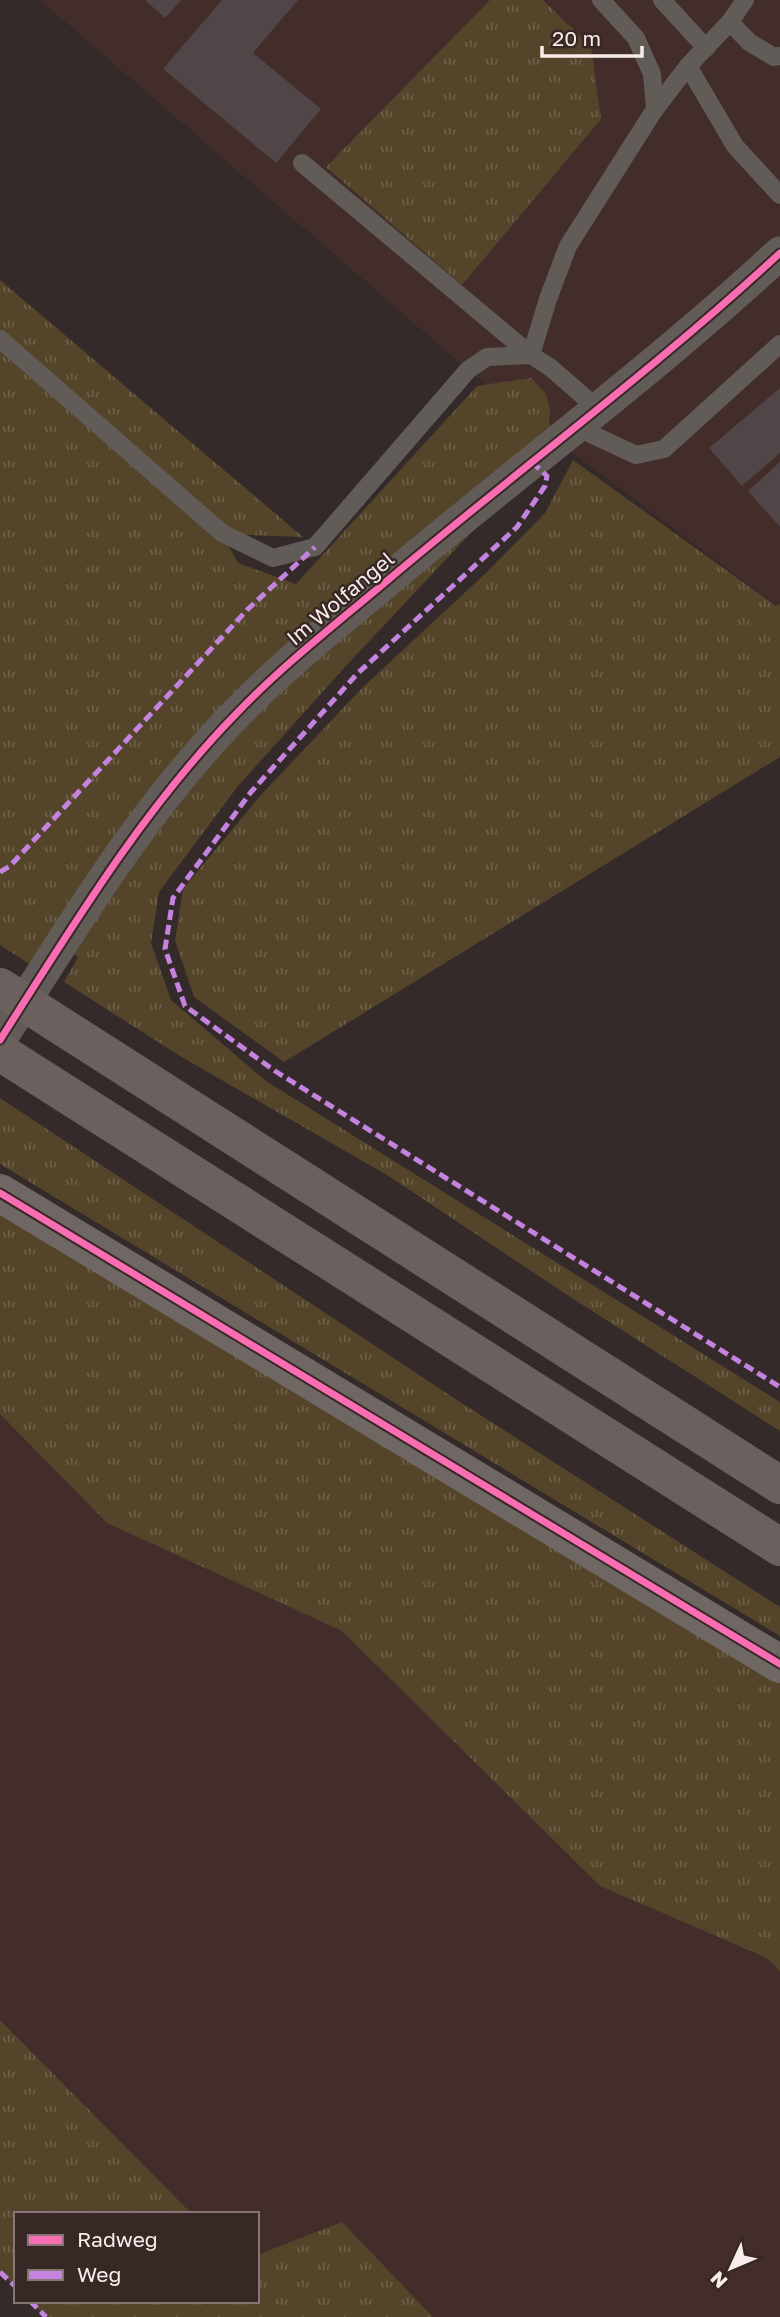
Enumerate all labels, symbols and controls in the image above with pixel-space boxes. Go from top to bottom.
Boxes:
scale bar [542,14,642,58]
text: 20 m [552,25,601,51]
street label: Im Wolfangel [281,545,399,651]
legend [14,2212,259,2303]
text: Radweg [77,2226,158,2252]
north arrow [696,2233,766,2303]
text: Weg [77,2261,121,2287]
text: N [705,2267,732,2293]

